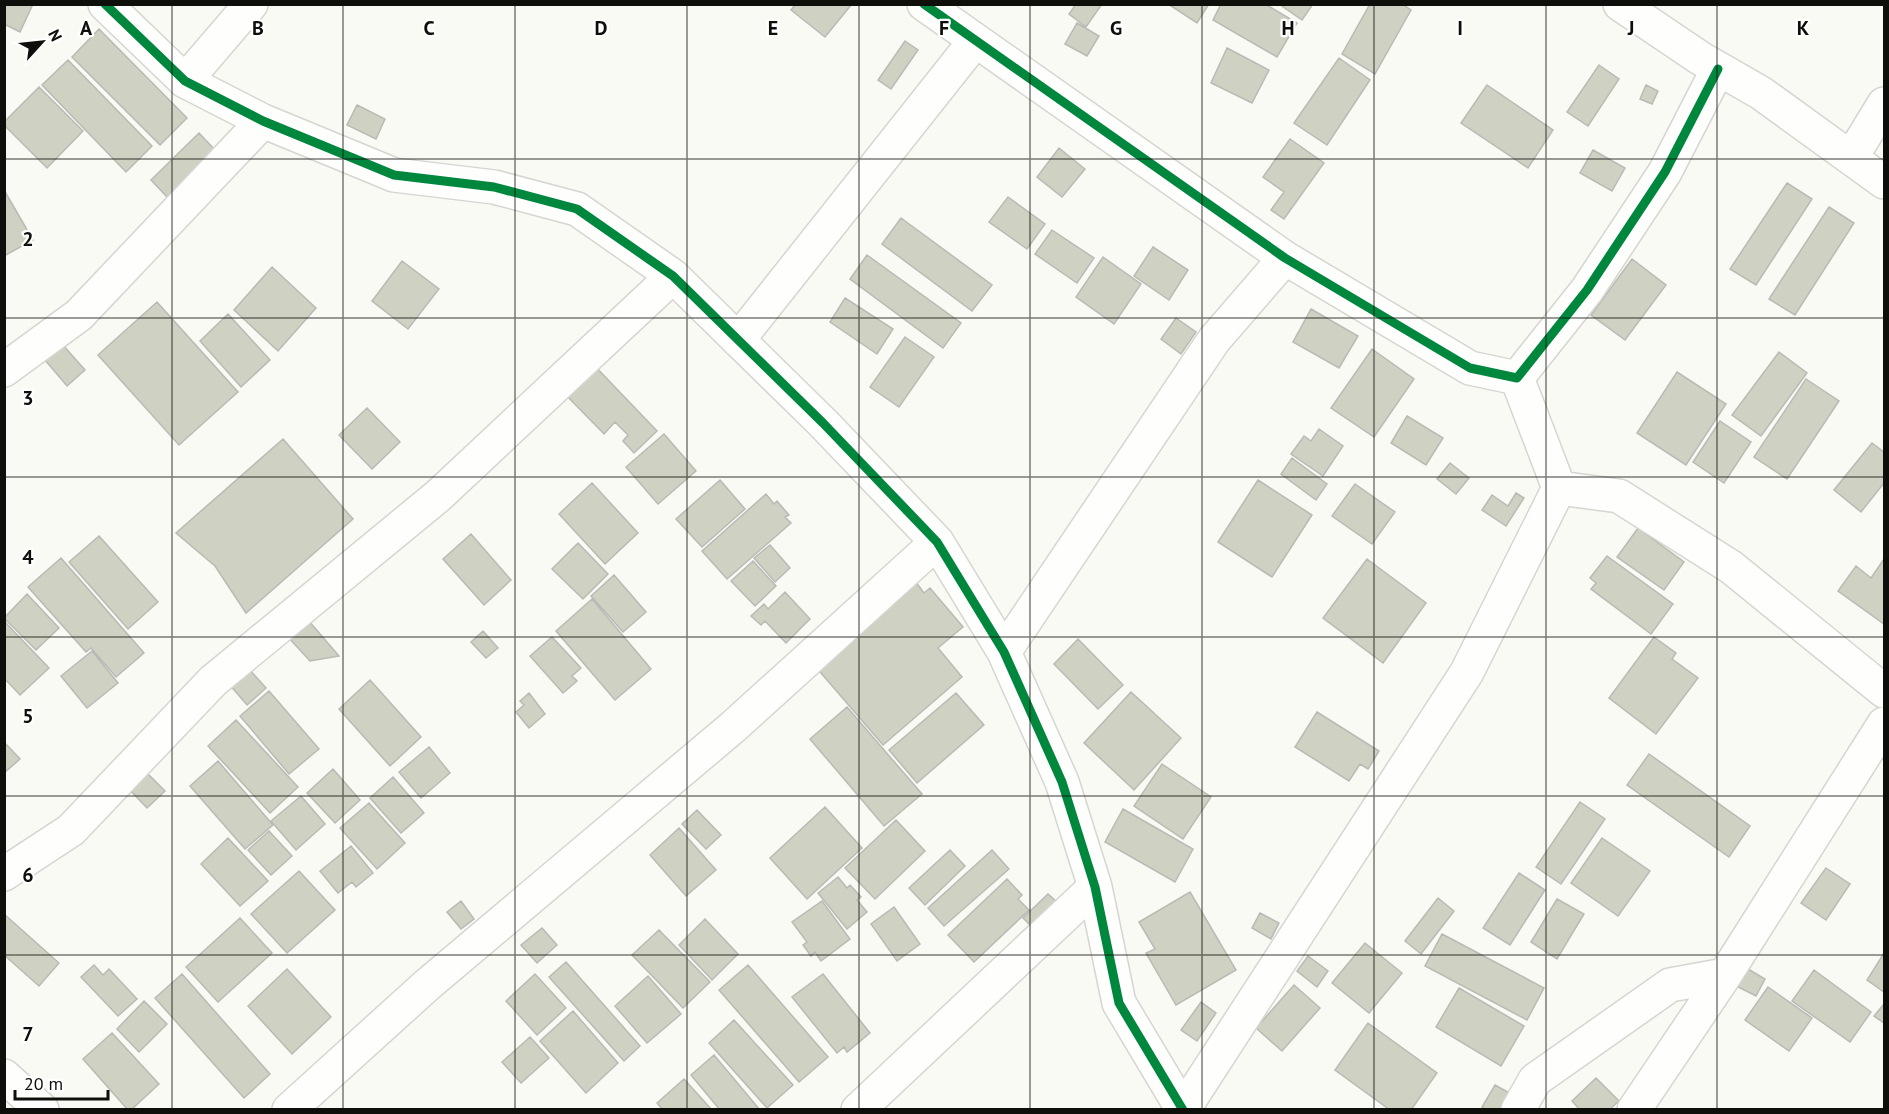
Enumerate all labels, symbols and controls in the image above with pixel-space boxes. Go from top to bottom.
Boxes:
north arrow [12,12,72,72]
text: A [80,15,93,41]
text: B [252,15,264,41]
text: C [423,15,435,41]
text: D [595,15,608,41]
text: E [768,15,778,41]
text: F [939,15,949,41]
text: G [1110,15,1122,41]
text: H [1281,15,1295,41]
text: I [1457,15,1463,41]
text: J [1627,15,1634,41]
text: K [1797,15,1810,41]
text: N [44,26,67,44]
text: 2 [22,226,34,252]
text: 3 [22,385,34,411]
text: 4 [22,544,34,570]
text: 5 [22,703,34,729]
text: 6 [22,862,34,888]
text: 7 [22,1021,34,1047]
scale bar [15,1063,108,1101]
text: 20 m [24,1072,63,1095]

